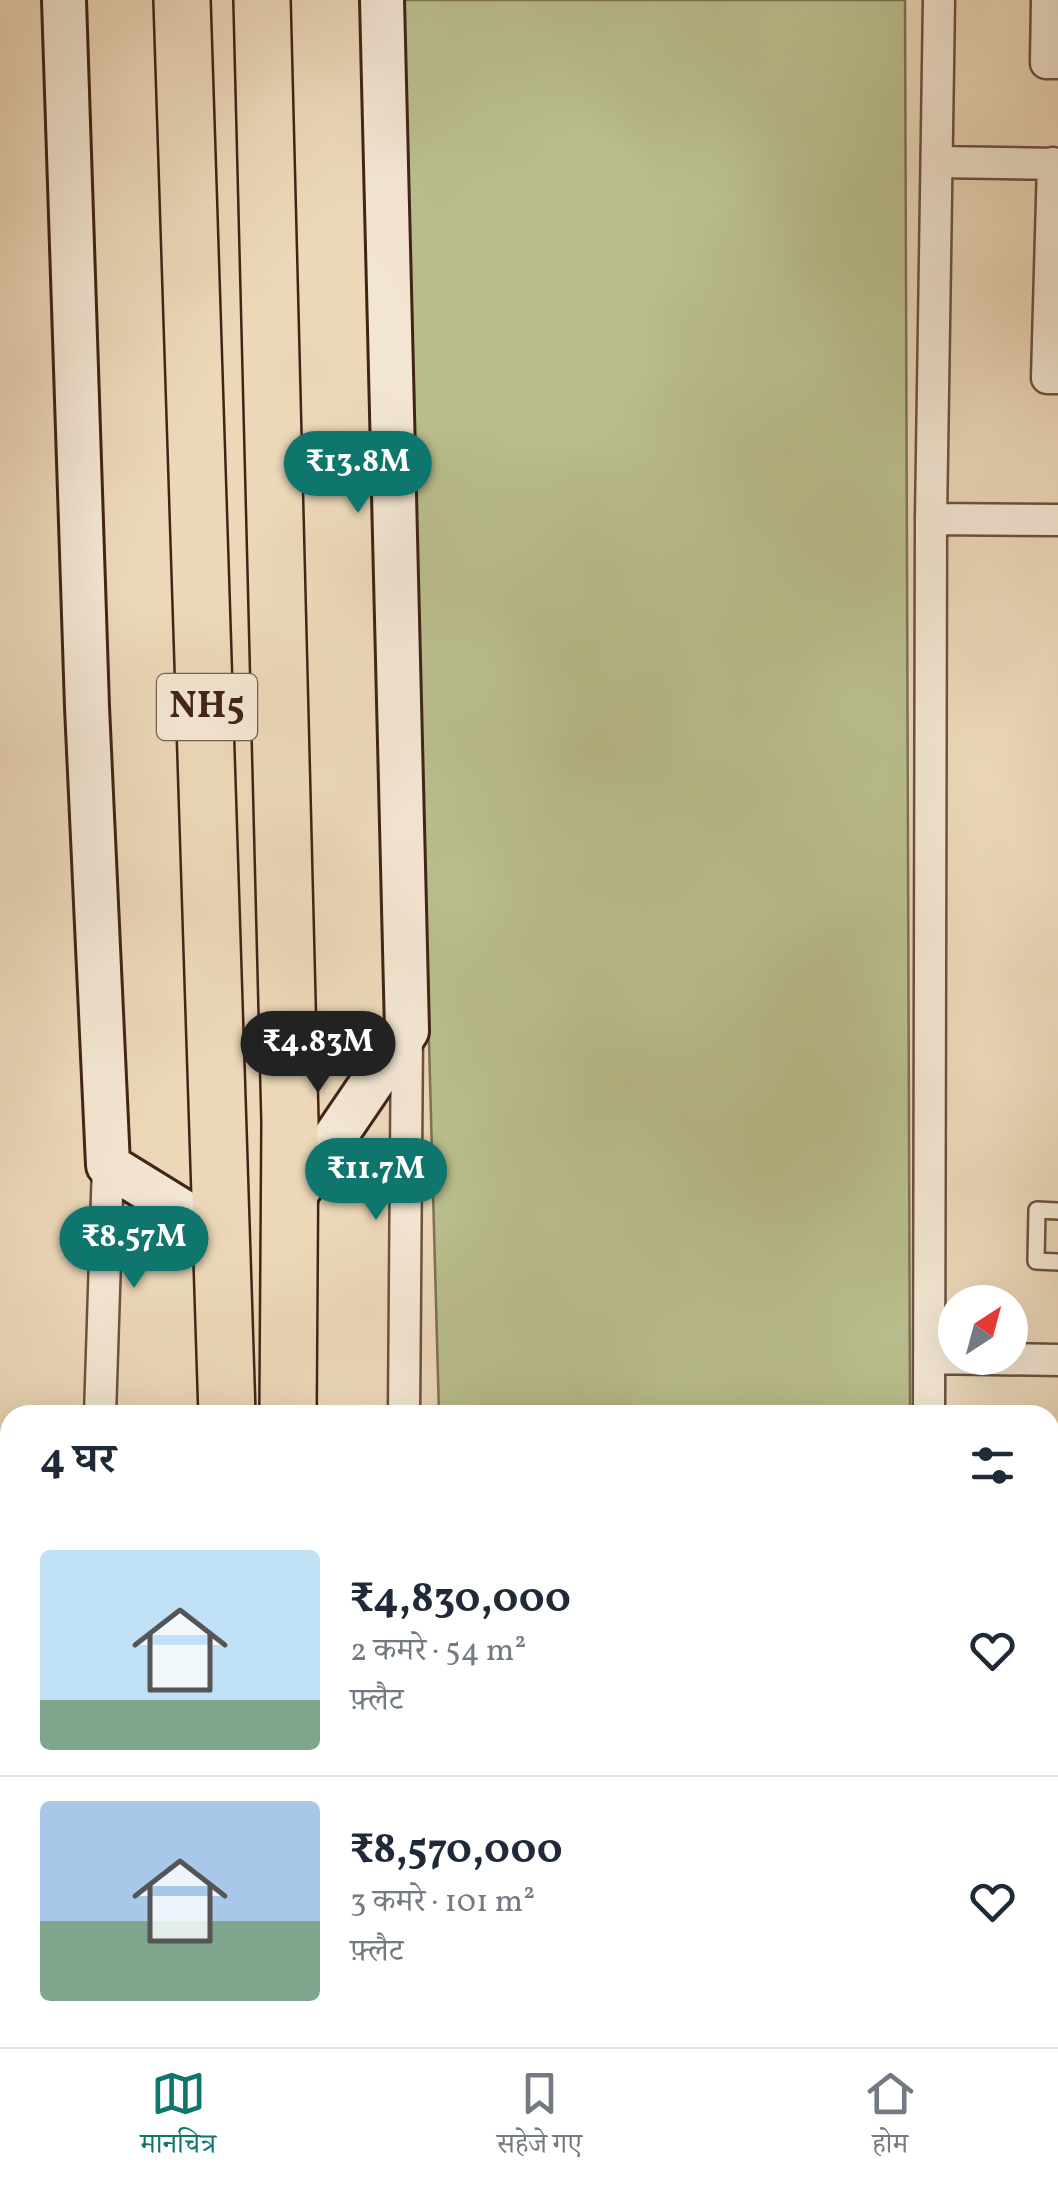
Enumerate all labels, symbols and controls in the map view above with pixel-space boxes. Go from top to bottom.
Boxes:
pin: ₹13.8M [277,431,439,516]
text: ₹13.8M [306,441,410,485]
road number: NH5 [157,674,257,740]
pin: ₹4.83M [237,1011,399,1096]
text: ₹4.83M [263,1021,373,1065]
pin: ₹11.7M [295,1138,457,1223]
text: ₹11.7M [327,1148,425,1192]
pin: ₹8.57M [53,1206,215,1291]
text: ₹8.57M [81,1216,187,1260]
north arrow [938,1285,1028,1375]
map controls [938,1285,1028,1375]
text: 4 घर [40,1432,116,1491]
icon: filters [965,1438,1020,1493]
text: ₹4,830,000 [350,1571,571,1630]
icon: home [120,1590,240,1710]
icon: heart [965,1623,1020,1678]
text: 2 कमरे · 54 m² [350,1630,526,1674]
text: फ़्लैट [350,1680,403,1724]
text: ₹8,570,000 [350,1822,563,1881]
icon: home [120,1841,240,1961]
icon: heart [965,1874,1020,1929]
text: 3 कमरे · 101 m² [350,1881,535,1925]
text: फ़्लैट [350,1931,403,1975]
tab: मानचित्र [140,2066,216,2171]
tab: सहेजे गए [497,2066,582,2171]
tab: होम [863,2066,918,2171]

